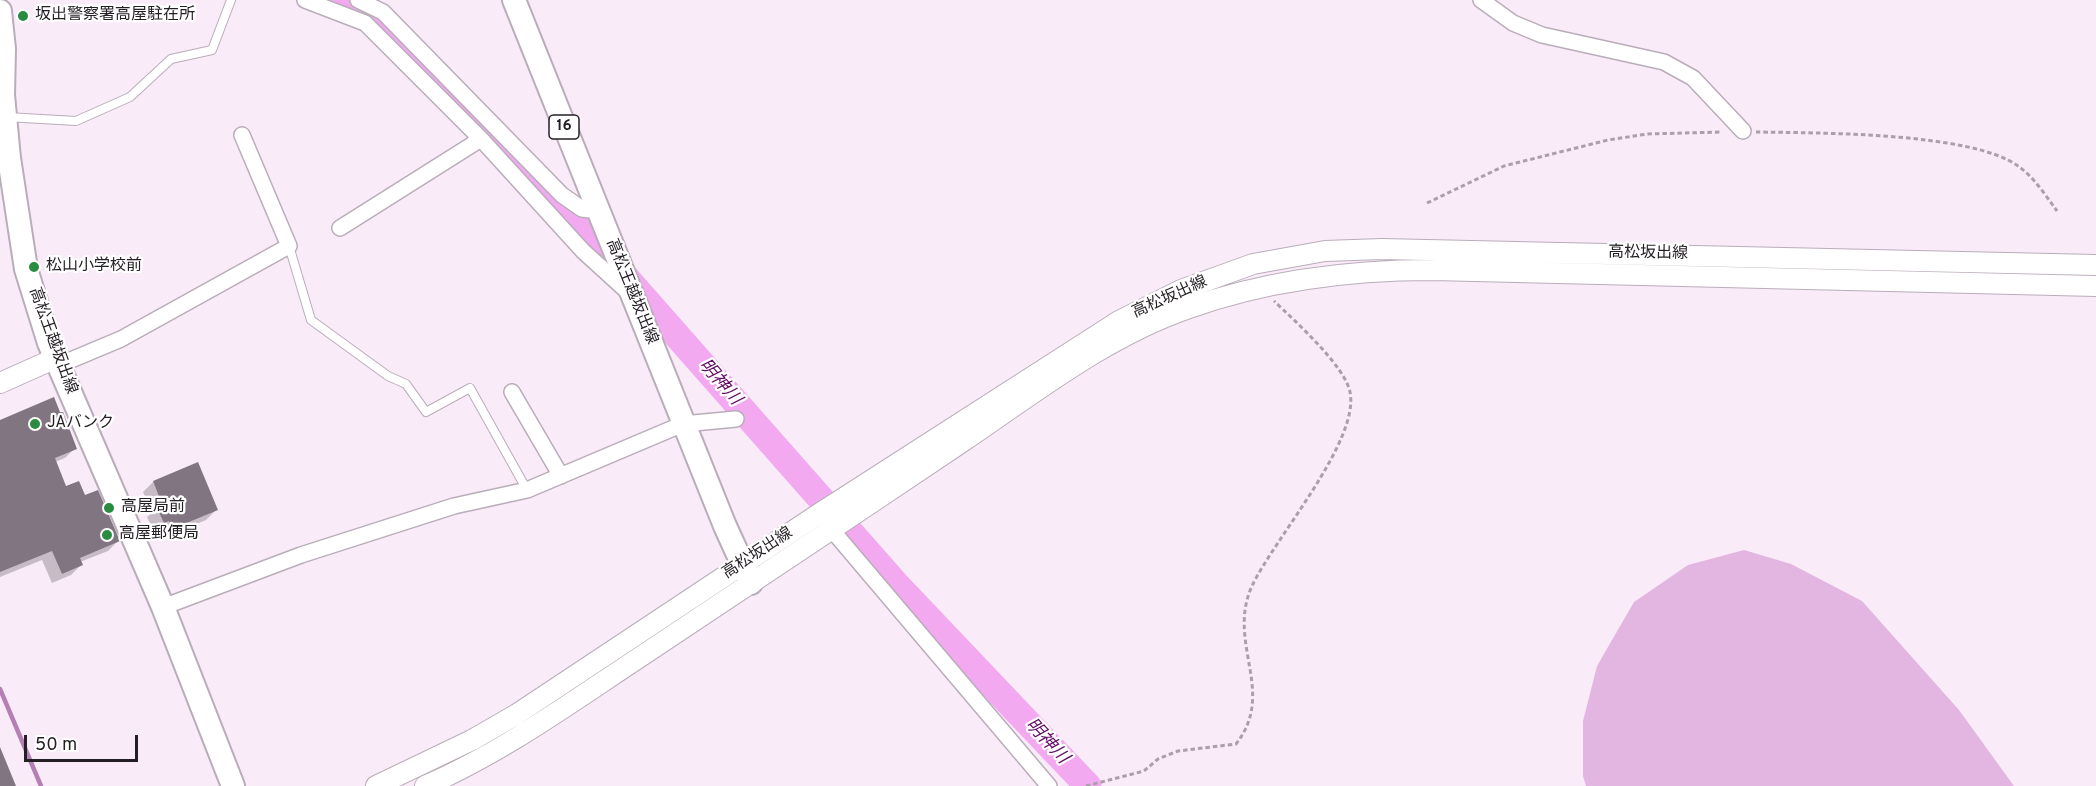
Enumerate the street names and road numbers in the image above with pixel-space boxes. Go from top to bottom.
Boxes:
road number: 16 [549,115,579,139]
street label: 高松王越坂出線 [601,236,661,348]
street label: 高松坂出線 [1608,244,1688,264]
street label: 高松坂出線 [1130,273,1210,323]
street label: 高松王越坂出線 [24,285,80,397]
street label: 高松坂出線 [719,524,797,584]

